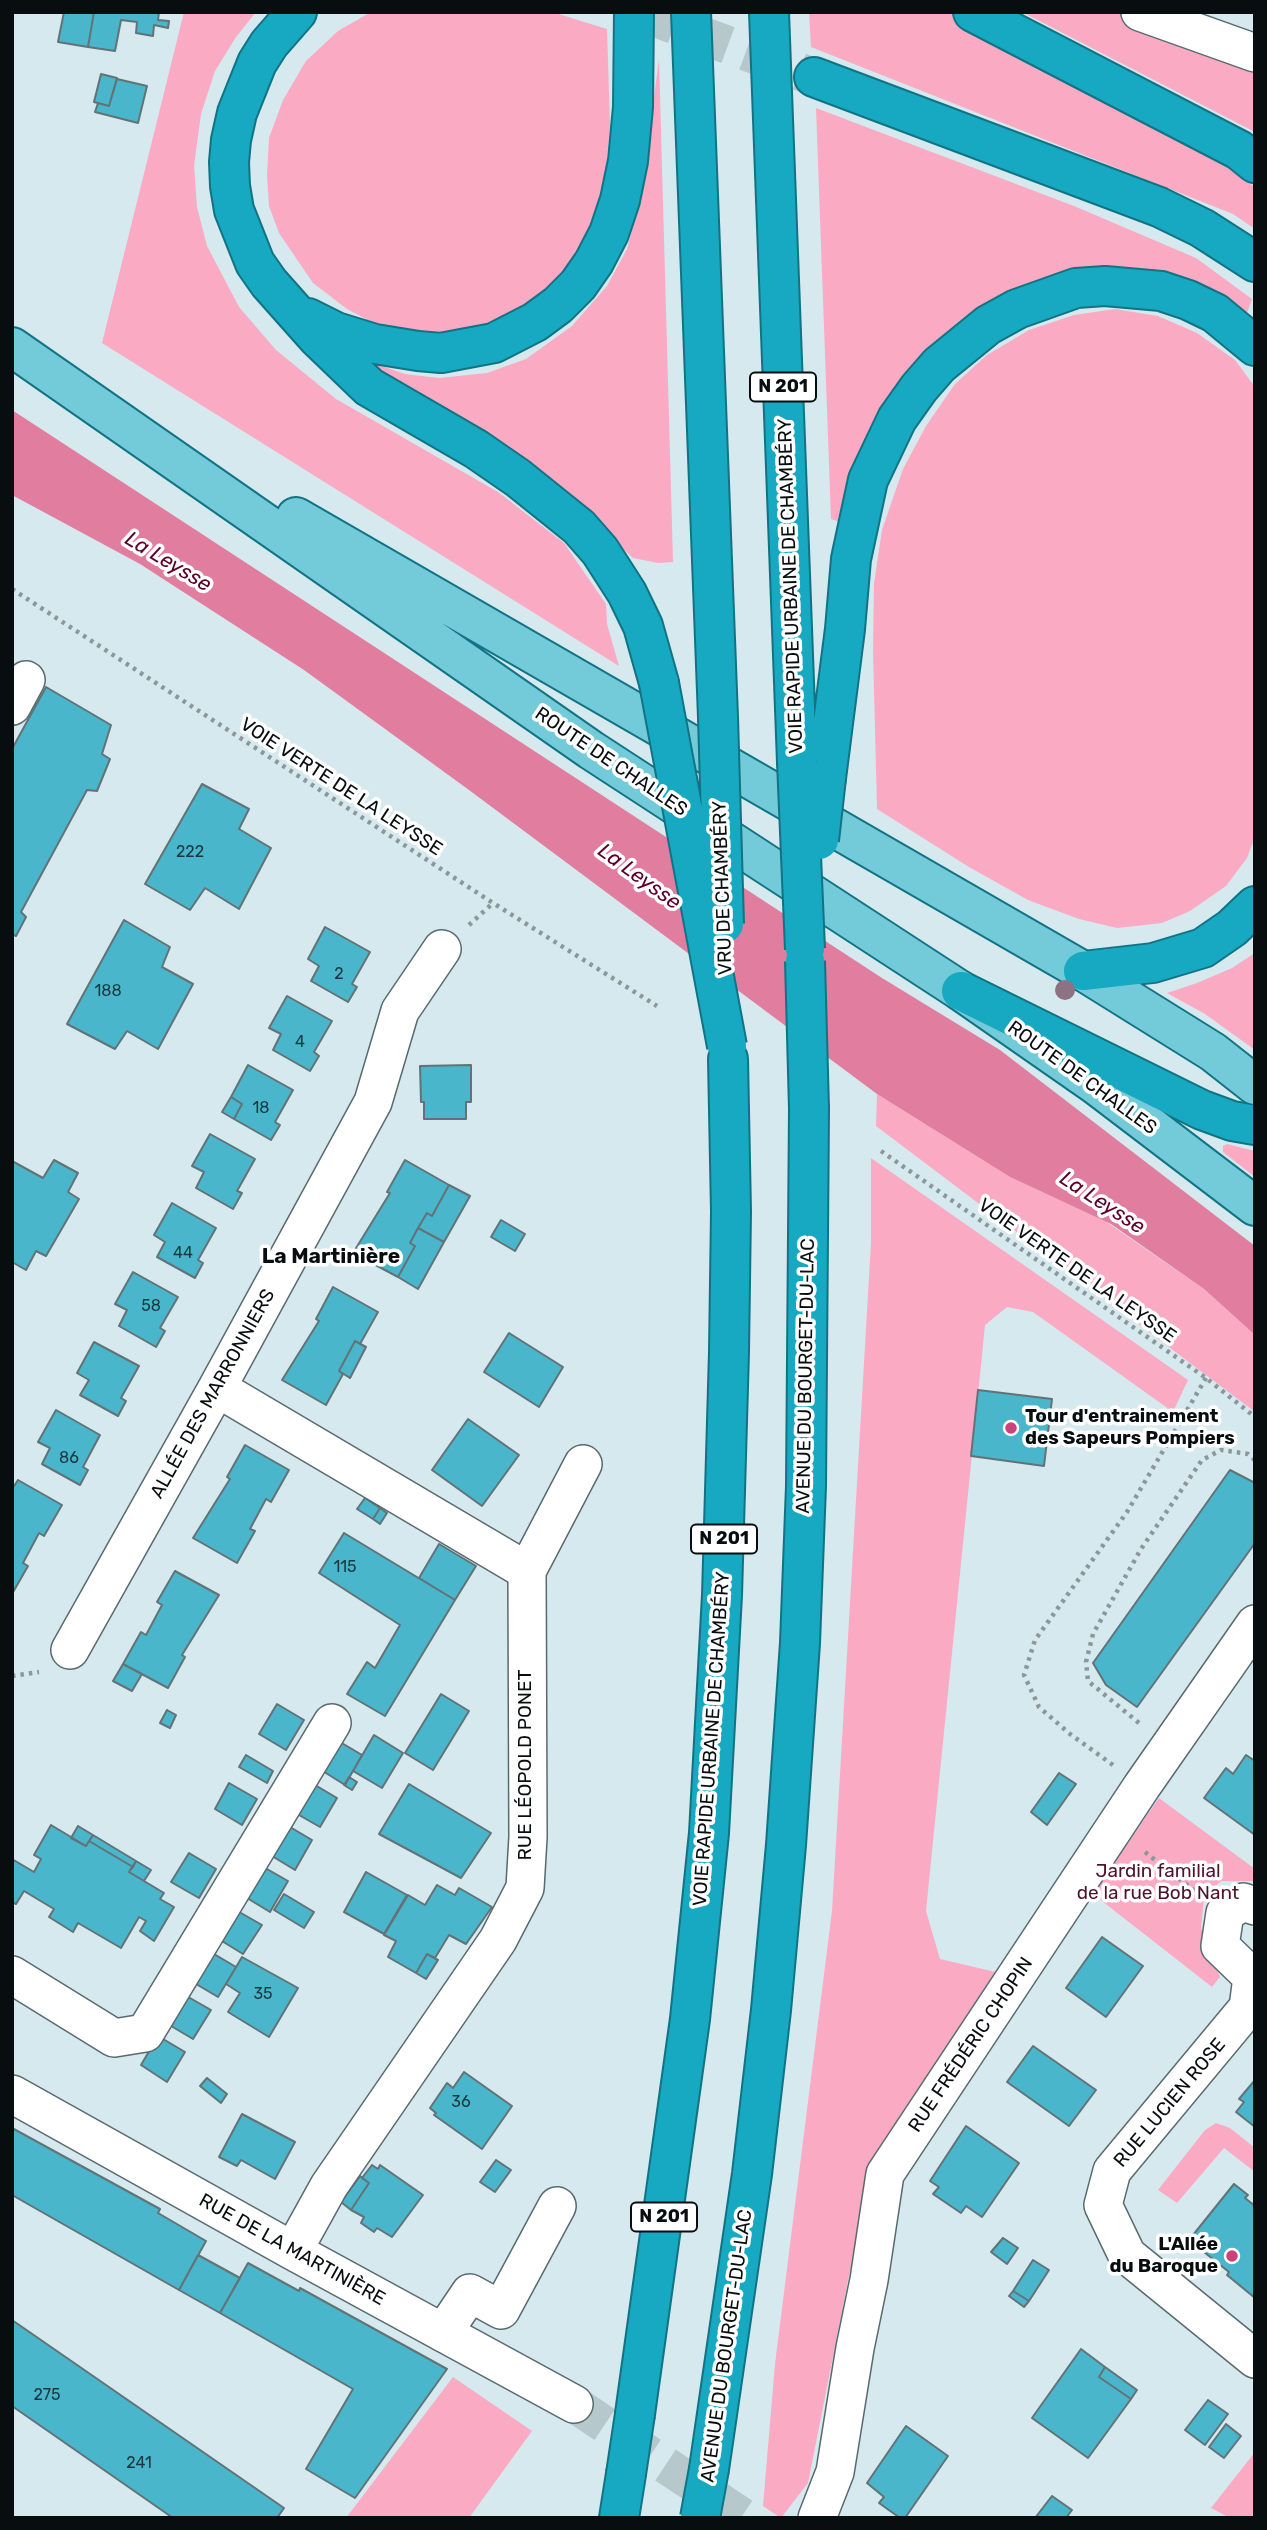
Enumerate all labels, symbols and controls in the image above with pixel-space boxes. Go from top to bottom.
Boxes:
road number: N 201 [750,372,816,402]
street label: VOIE RAPIDE URBAINE DE CHAMBÉRY [774,418,808,754]
water label: La Leysse [120,526,216,598]
street label: ROUTE DE CHALLES [531,703,691,821]
street label: VOIE VERTE DE LA LEYSSE [236,713,446,861]
street label: VRU DE CHAMBÉRY [709,800,737,976]
water label: La Leysse [593,839,685,915]
house number: 222 [176,842,204,862]
house number: 2 [334,964,344,984]
house number: 188 [94,981,122,1001]
street label: ROUTE DE CHALLES [1003,1016,1161,1140]
house number: 4 [295,1032,305,1052]
house number: 18 [252,1098,270,1118]
water label: La Leysse [1055,1166,1149,1240]
street label: VOIE VERTE DE LA LEYSSE [974,1194,1180,1348]
street label: AVENUE DU BOURGET-DU-LAC [792,1238,820,1514]
house number: 44 [173,1243,193,1263]
district label: La Martinière [262,1244,400,1270]
street label: ALLÉE DES MARRONNIERS [146,1285,280,1503]
house number: 58 [141,1296,161,1316]
place label: Tour d'entrainement des Sapeurs Pompiers [1025,1406,1235,1450]
marker: Tour d'entrainement des Sapeurs Pompiers [1003,1420,1019,1436]
house number: 86 [59,1448,79,1468]
road number: N 201 [691,1524,757,1554]
house number: 115 [333,1557,357,1577]
street label: VOIE RAPIDE URBAINE DE CHAMBÉRY [689,1571,735,1907]
street label: RUE LÉOPOLD PONET [515,1669,537,1861]
park label: Jardin familial de la rue Bob Nant [1077,1861,1239,1905]
street label: RUE FRÉDÉRIC CHOPIN [904,1953,1038,2137]
house number: 35 [253,1984,273,2004]
street label: RUE LUCIEN ROSE [1109,2034,1231,2172]
house number: 36 [451,2092,471,2112]
street label: RUE DE LA MARTINIÈRE [195,2189,389,2311]
road number: N 201 [631,2202,697,2232]
street label: AVENUE DU BOURGET-DU-LAC [697,2208,757,2484]
place label: L'Allée du Baroque [1110,2234,1218,2278]
marker: L'Allée du Baroque [1224,2248,1240,2264]
house number: 275 [33,2385,61,2405]
house number: 241 [126,2453,152,2473]

